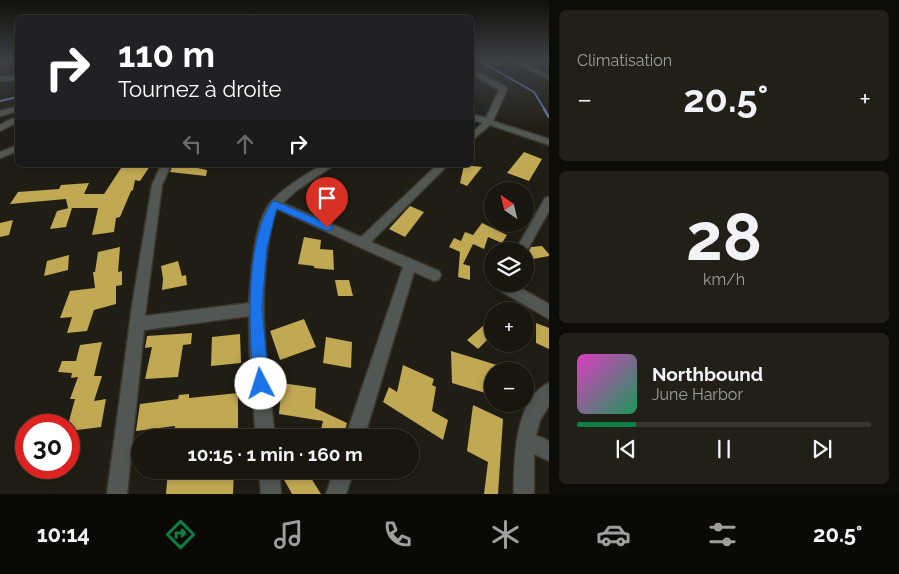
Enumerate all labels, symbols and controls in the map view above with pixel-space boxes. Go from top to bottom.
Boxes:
text: 110 m [118,34,215,75]
icon: right [35,35,100,100]
text: Climatisation [577,51,672,70]
text: Tournez à droite [118,76,282,102]
text: 20.5° [683,76,768,121]
text: − [577,83,592,116]
text: + [859,83,871,116]
icon: left [178,130,206,158]
icon: ahead [231,130,259,158]
icon: right [284,130,312,158]
pin [306,177,348,228]
north arrow [484,182,534,232]
map controls [484,182,534,412]
icon: arrive [313,184,341,212]
text: 28 [686,199,762,275]
button: layers [484,242,534,292]
text: km/h [703,270,745,289]
button: + [484,302,534,352]
position arrow [234,357,286,409]
button: − [484,362,534,412]
text: Northbound [652,363,763,385]
text: June Harbor [652,385,743,404]
speed limit sign: 30 [15,414,80,479]
icon: previous [612,435,640,463]
icon: pause [710,435,738,463]
icon: next [808,435,836,463]
text: 10:15 · 1 min · 160 m [187,443,363,465]
icon: directions [163,517,198,552]
icon: music [271,517,306,552]
icon: phone [380,517,415,552]
icon: climate [488,517,523,552]
icon: car [596,517,631,552]
icon: filters [705,517,740,552]
text: 10:14 [37,521,90,547]
text: 20.5° [813,521,862,547]

